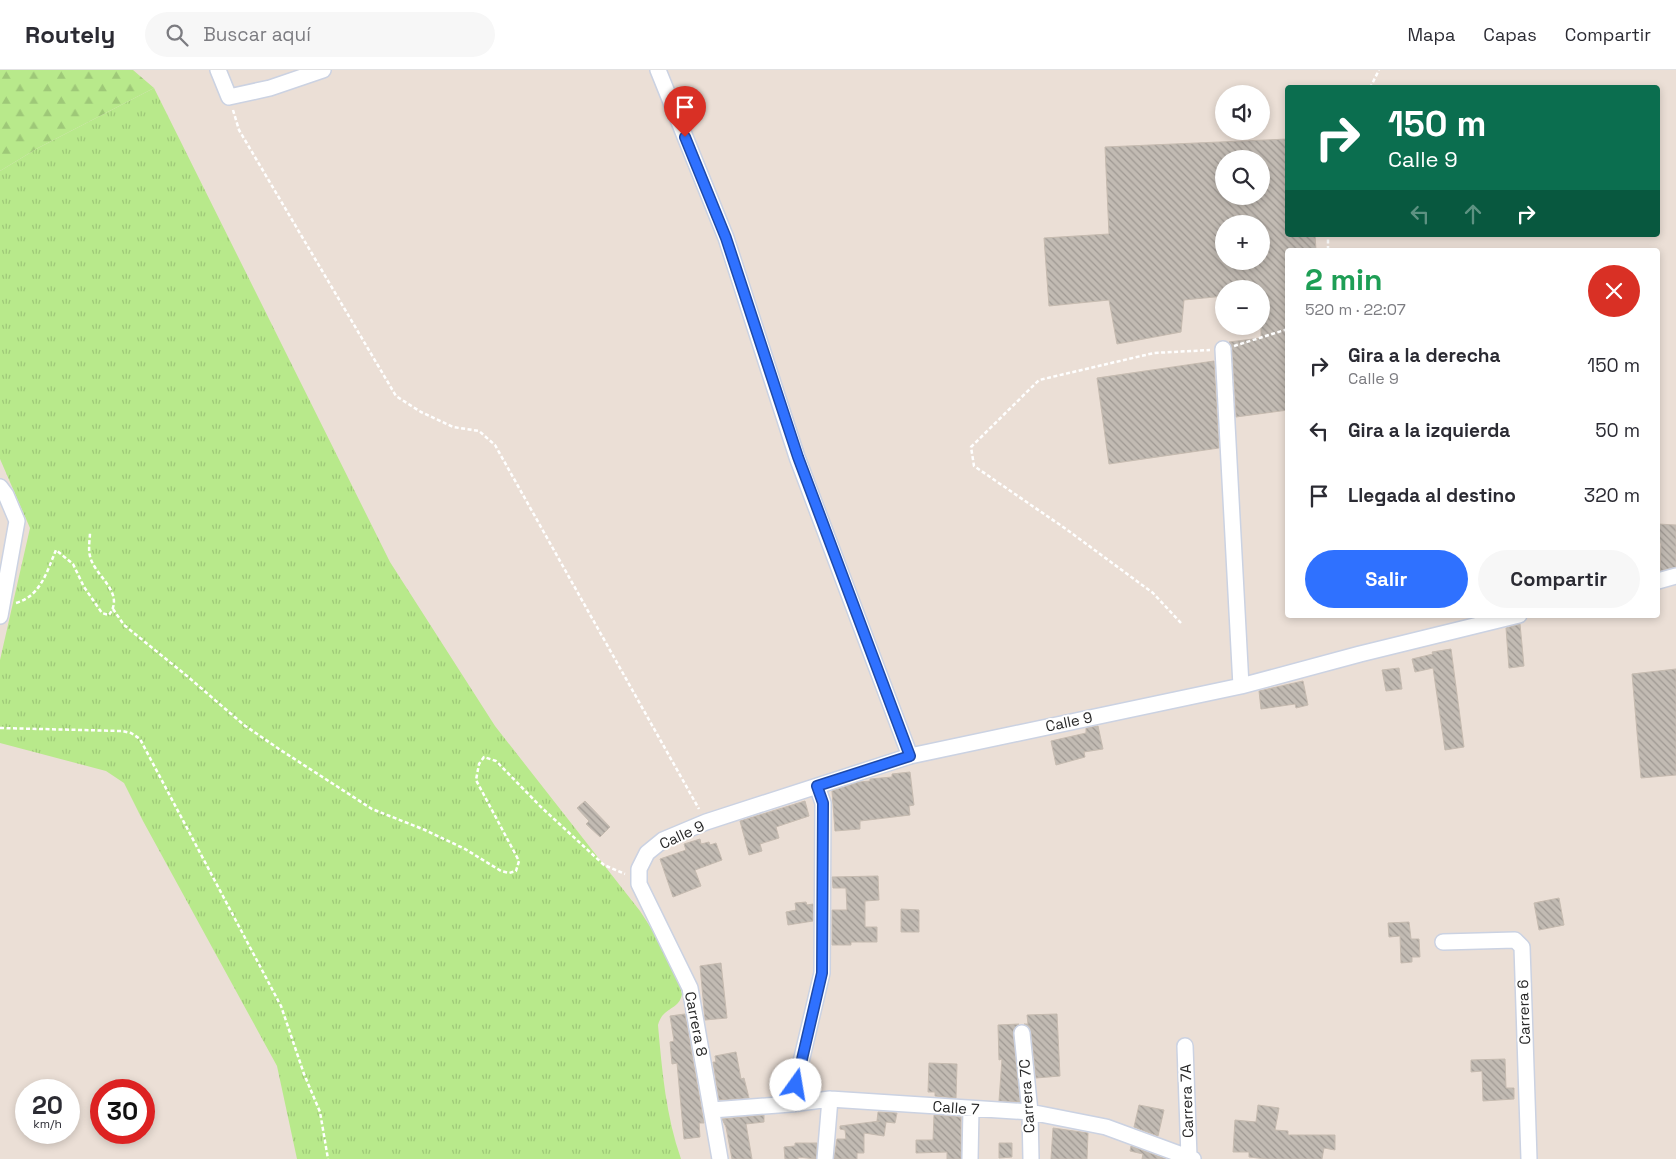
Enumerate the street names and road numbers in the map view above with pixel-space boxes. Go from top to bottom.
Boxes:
street label: Calle 9 [1044,707,1094,736]
street label: Calle 9 [656,816,707,853]
street label: Carrera 6 [1513,979,1534,1045]
street label: Carrera 8 [681,990,712,1058]
street label: Carrera 7C [1014,1058,1039,1134]
street label: Carrera 7A [1176,1063,1197,1138]
street label: Calle 7 [932,1096,980,1119]

